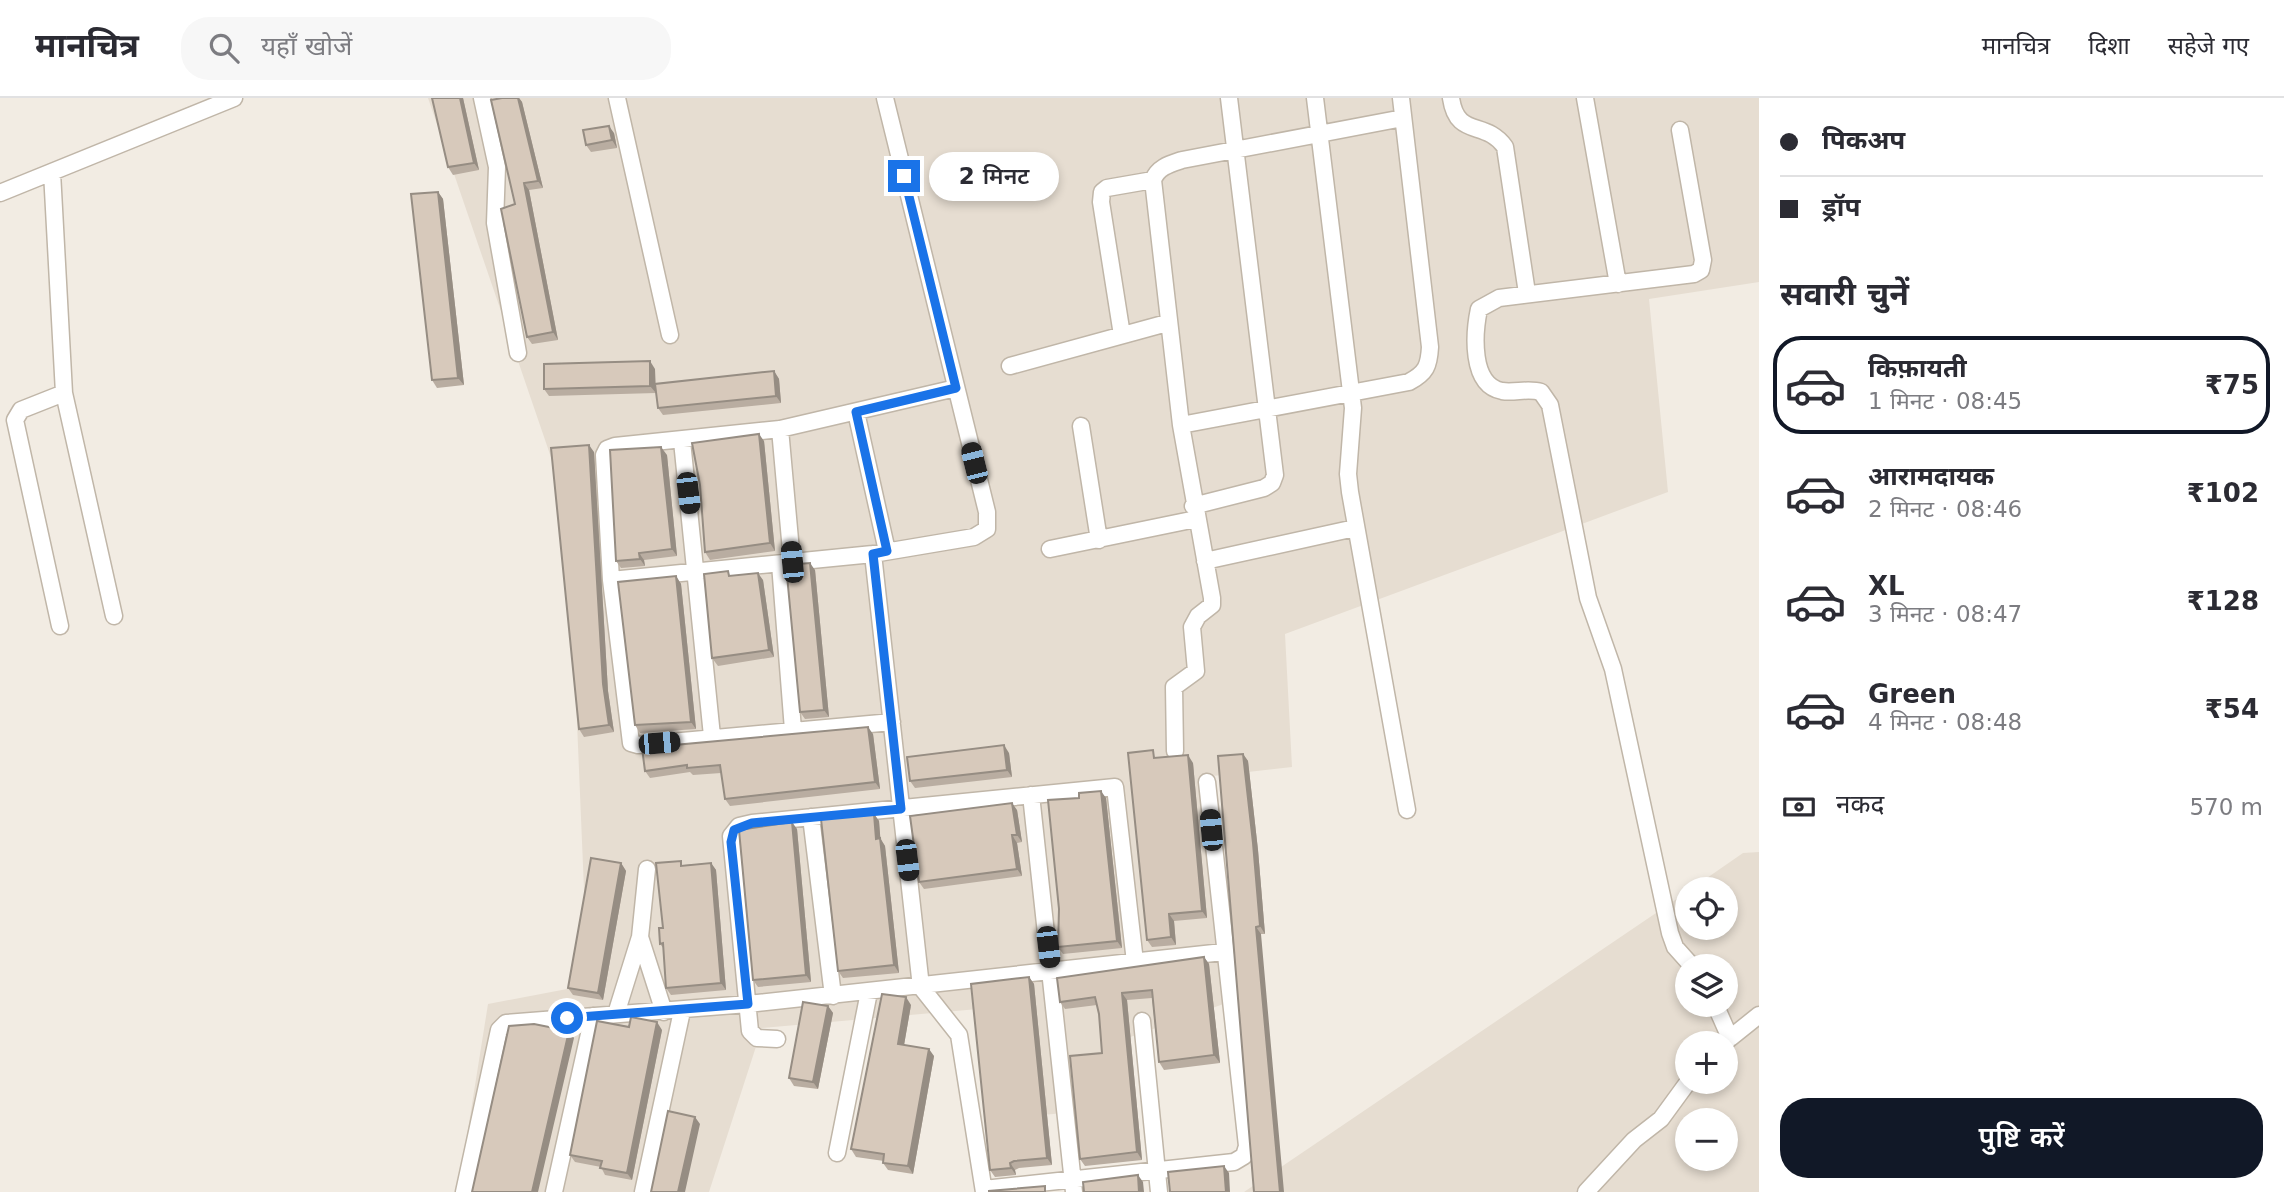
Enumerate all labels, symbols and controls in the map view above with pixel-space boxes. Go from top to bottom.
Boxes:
search box [181,17,671,80]
text: मानचित्र [35,26,139,65]
icon: search [205,29,243,67]
text: यहाँ खोजें [261,31,352,61]
text: मानचित्र [1982,32,2050,60]
text: दिशा [2088,32,2130,60]
text: सहेजे गए [2168,32,2249,60]
text: पिकअप [1822,125,1905,155]
callout: 2 मिनट [928,152,1058,200]
route end [888,160,920,192]
text: 2 मिनट [959,163,1029,189]
text: ड्रॉप [1822,192,1860,222]
text: सवारी चुनें [1780,275,1909,313]
text: किफ़ायती [1868,353,1967,383]
icon: car [1784,354,1847,417]
text: ₹75 [2205,370,2259,400]
text: 1 मिनट · 08:45 [1868,388,2022,414]
car [959,440,990,486]
text: आरामदायक [1868,461,1994,491]
icon: car [1784,462,1847,525]
car [676,471,701,515]
text: ₹102 [2187,478,2259,508]
text: 2 मिनट · 08:46 [1868,496,2022,522]
car [780,540,805,584]
icon: car [1784,570,1847,633]
text: XL [1868,571,1905,601]
text: ₹128 [2187,586,2259,616]
text: 3 मिनट · 08:47 [1868,601,2022,627]
icon: car [1784,678,1847,741]
text: Green [1868,679,1956,709]
text: ₹54 [2205,694,2259,724]
text: 4 मिनट · 08:48 [1868,709,2022,735]
car [638,731,681,755]
icon: cash [1780,788,1818,826]
text: नकद [1836,789,1884,819]
text: 570 m [2189,794,2263,820]
car [1199,808,1224,852]
car [895,838,920,882]
map controls [1675,877,1738,1171]
button: locate [1675,877,1738,940]
car [1036,925,1061,969]
button: layers [1675,954,1738,1017]
route start [551,1002,583,1034]
button: + [1675,1031,1738,1094]
button: पुष्टि करें [1780,1098,2263,1178]
button: − [1675,1108,1738,1171]

